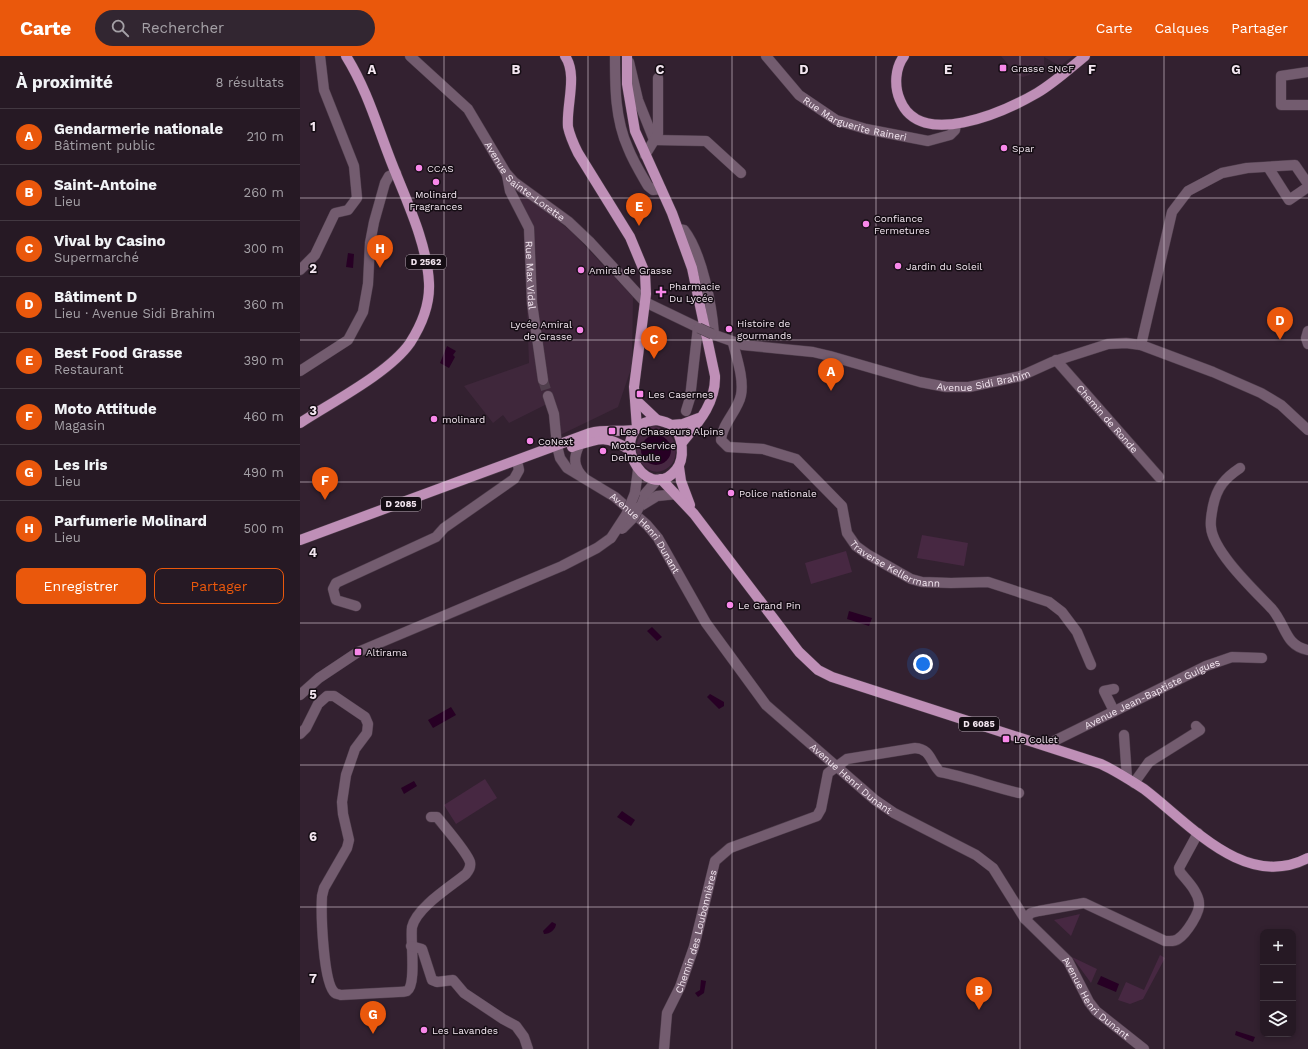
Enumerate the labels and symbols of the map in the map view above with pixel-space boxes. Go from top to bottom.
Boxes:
text: A [368,62,377,77]
text: B [512,62,521,77]
text: C [656,62,665,77]
text: D [799,62,809,77]
text: E [944,62,952,77]
text: F [1088,62,1096,77]
text: G [1231,62,1241,77]
marker: Grasse SNCF [998,63,1008,73]
place label: Grasse SNCF [1011,63,1074,74]
street label: Rue Marguerite Raineri [801,94,908,143]
text: 1 [310,119,316,134]
street label: Avenue Sainte-Lorette [483,140,567,223]
marker: Spar [999,143,1009,153]
place label: Spar [1012,143,1034,154]
marker: CCAS [414,163,424,173]
place label: CCAS [427,163,454,174]
marker: Molinard Fragrances [431,177,441,187]
place label: Molinard Fragrances [409,189,463,212]
pin: E [626,193,652,226]
place label: Confiance Fermetures [874,213,930,236]
marker: Confiance Fermetures [861,219,871,229]
pin: H [367,235,393,268]
street label: Rue Max Vidal [524,241,538,310]
road number: D 2562 [406,255,446,269]
text: 2 [309,261,317,276]
marker: Jardin du Soleil [893,261,903,271]
place label: Jardin du Soleil [906,261,982,272]
marker: Amiral de Grasse [576,265,586,275]
place label: Amiral de Grasse [589,265,672,276]
place label: Pharmacie Du Lycée [669,281,720,304]
marker: Pharmacie Du Lycée [656,287,666,297]
pin: D [1267,307,1293,340]
place label: Histoire de gourmands [737,318,792,341]
place label: Lycée Amiral de Grasse [510,319,572,342]
marker: Histoire de gourmands [724,324,734,334]
marker: Lycée Amiral de Grasse [575,325,585,335]
pin: C [641,326,667,359]
pin: A [818,358,844,391]
street label: Avenue Sidi Brahim [936,368,1032,393]
street label: Chemin de Ronde [1074,383,1140,455]
marker: Les Casernes [635,389,645,399]
place label: Les Casernes [648,389,713,400]
text: 3 [309,403,317,418]
marker: molinard [429,414,439,424]
place label: molinard [442,414,485,425]
marker: Les Chasseurs Alpins [607,426,617,436]
place label: Les Chasseurs Alpins [620,426,724,437]
marker: CoNext [525,436,535,446]
place label: CoNext [538,436,574,447]
place label: Moto-Service Delmeulle [611,440,676,463]
marker: Moto-Service Delmeulle [598,446,608,456]
pin: F [312,467,338,500]
marker: Police nationale [726,488,736,498]
place label: Police nationale [739,488,817,499]
street label: Avenue Henri Dunant [608,490,682,576]
road number: D 2085 [381,497,421,511]
street label: Traverse Kellermann [848,538,940,589]
text: 4 [309,545,318,560]
marker: Le Grand Pin [725,600,735,610]
place label: Le Grand Pin [738,600,801,611]
marker: Altirama [353,647,363,657]
place label: Altirama [366,647,407,658]
your location [913,654,933,674]
street label: Avenue Jean-Baptiste Guigues [1083,657,1222,731]
text: 5 [309,687,317,702]
road number: D 6085 [959,717,999,731]
marker: Le Collet [1001,734,1011,744]
place label: Le Collet [1014,734,1059,745]
street label: Avenue Henri Dunant [808,741,895,817]
text: 6 [309,829,317,844]
street label: Chemin des Loubonnières [673,869,719,995]
street label: Avenue Henri Dunant [1060,954,1132,1042]
text: 7 [309,971,317,986]
pin: B [966,977,992,1010]
pin: G [360,1001,386,1034]
marker: Les Lavandes [419,1025,429,1035]
place label: Les Lavandes [432,1025,498,1036]

